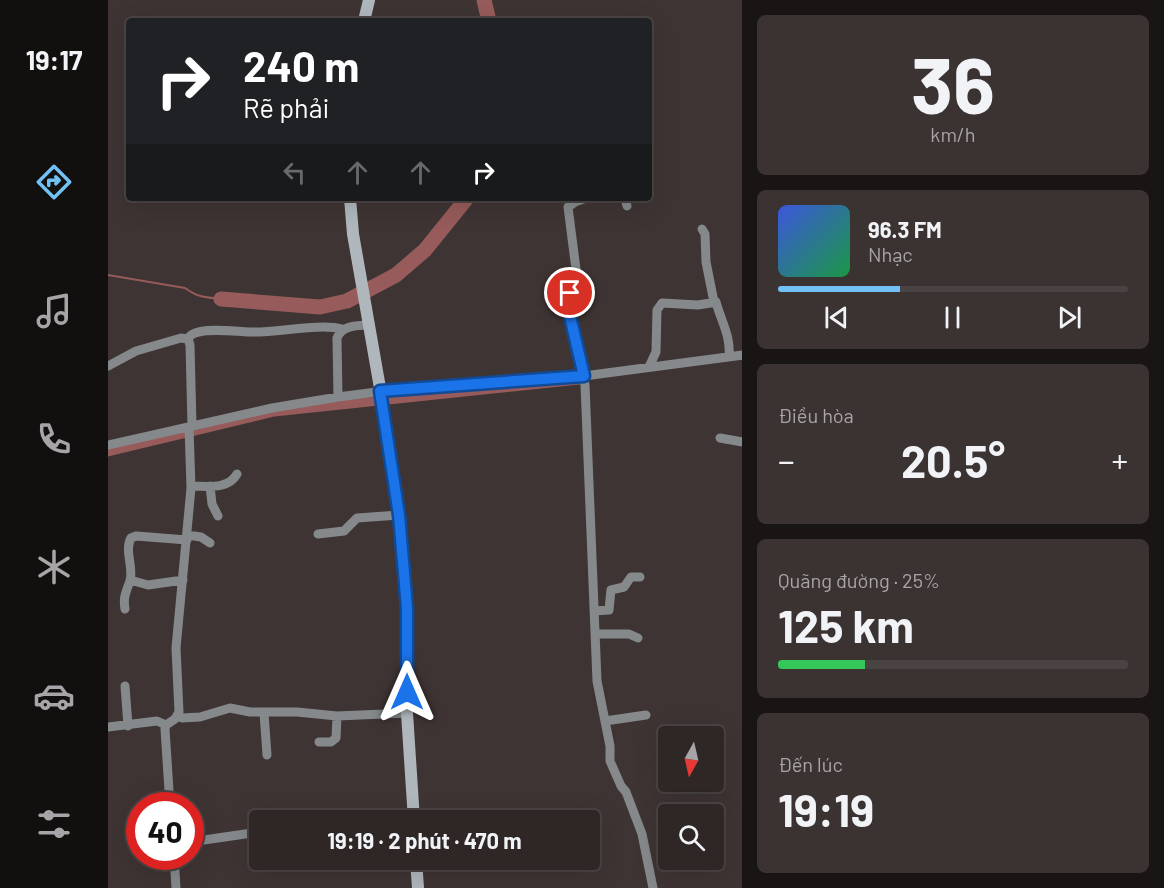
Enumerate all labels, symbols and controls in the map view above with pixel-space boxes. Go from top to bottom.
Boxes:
text: 36 [911,36,995,130]
text: 240 m [243,40,359,90]
icon: right [144,42,222,120]
text: 19:17 [26,43,82,75]
text: Rẽ phải [243,91,329,123]
text: km/h [930,122,976,146]
icon: left [278,156,311,189]
icon: ahead [341,156,374,189]
icon: ahead [404,156,437,189]
icon: right [467,156,500,189]
icon: directions [33,161,75,203]
text: 96.3 FM [868,216,942,242]
text: Nhạc [868,242,913,266]
pin [544,267,595,318]
icon: arrive [553,276,586,309]
icon: music [33,290,75,332]
icon: previous [820,301,853,334]
icon: pause [936,301,969,334]
icon: next [1053,301,1086,334]
text: Điều hòa [778,403,854,427]
icon: phone [33,418,75,460]
text: 20.5° [901,433,1005,487]
text: − [778,440,795,480]
text: + [1112,440,1128,480]
icon: climate [33,546,75,588]
text: Quãng đường · 25% [778,568,940,592]
text: 125 km [778,598,914,652]
position arrow [375,660,439,724]
icon: car [33,675,75,717]
north arrow [658,726,724,792]
map controls [658,726,724,870]
text: Đến lúc [778,752,843,776]
text: 19:19 [778,782,874,836]
speed limit sign: 40 [126,792,204,870]
icon: filters [33,803,75,845]
button: search [658,804,724,870]
text: 19:19 · 2 phút · 470 m [327,827,522,853]

